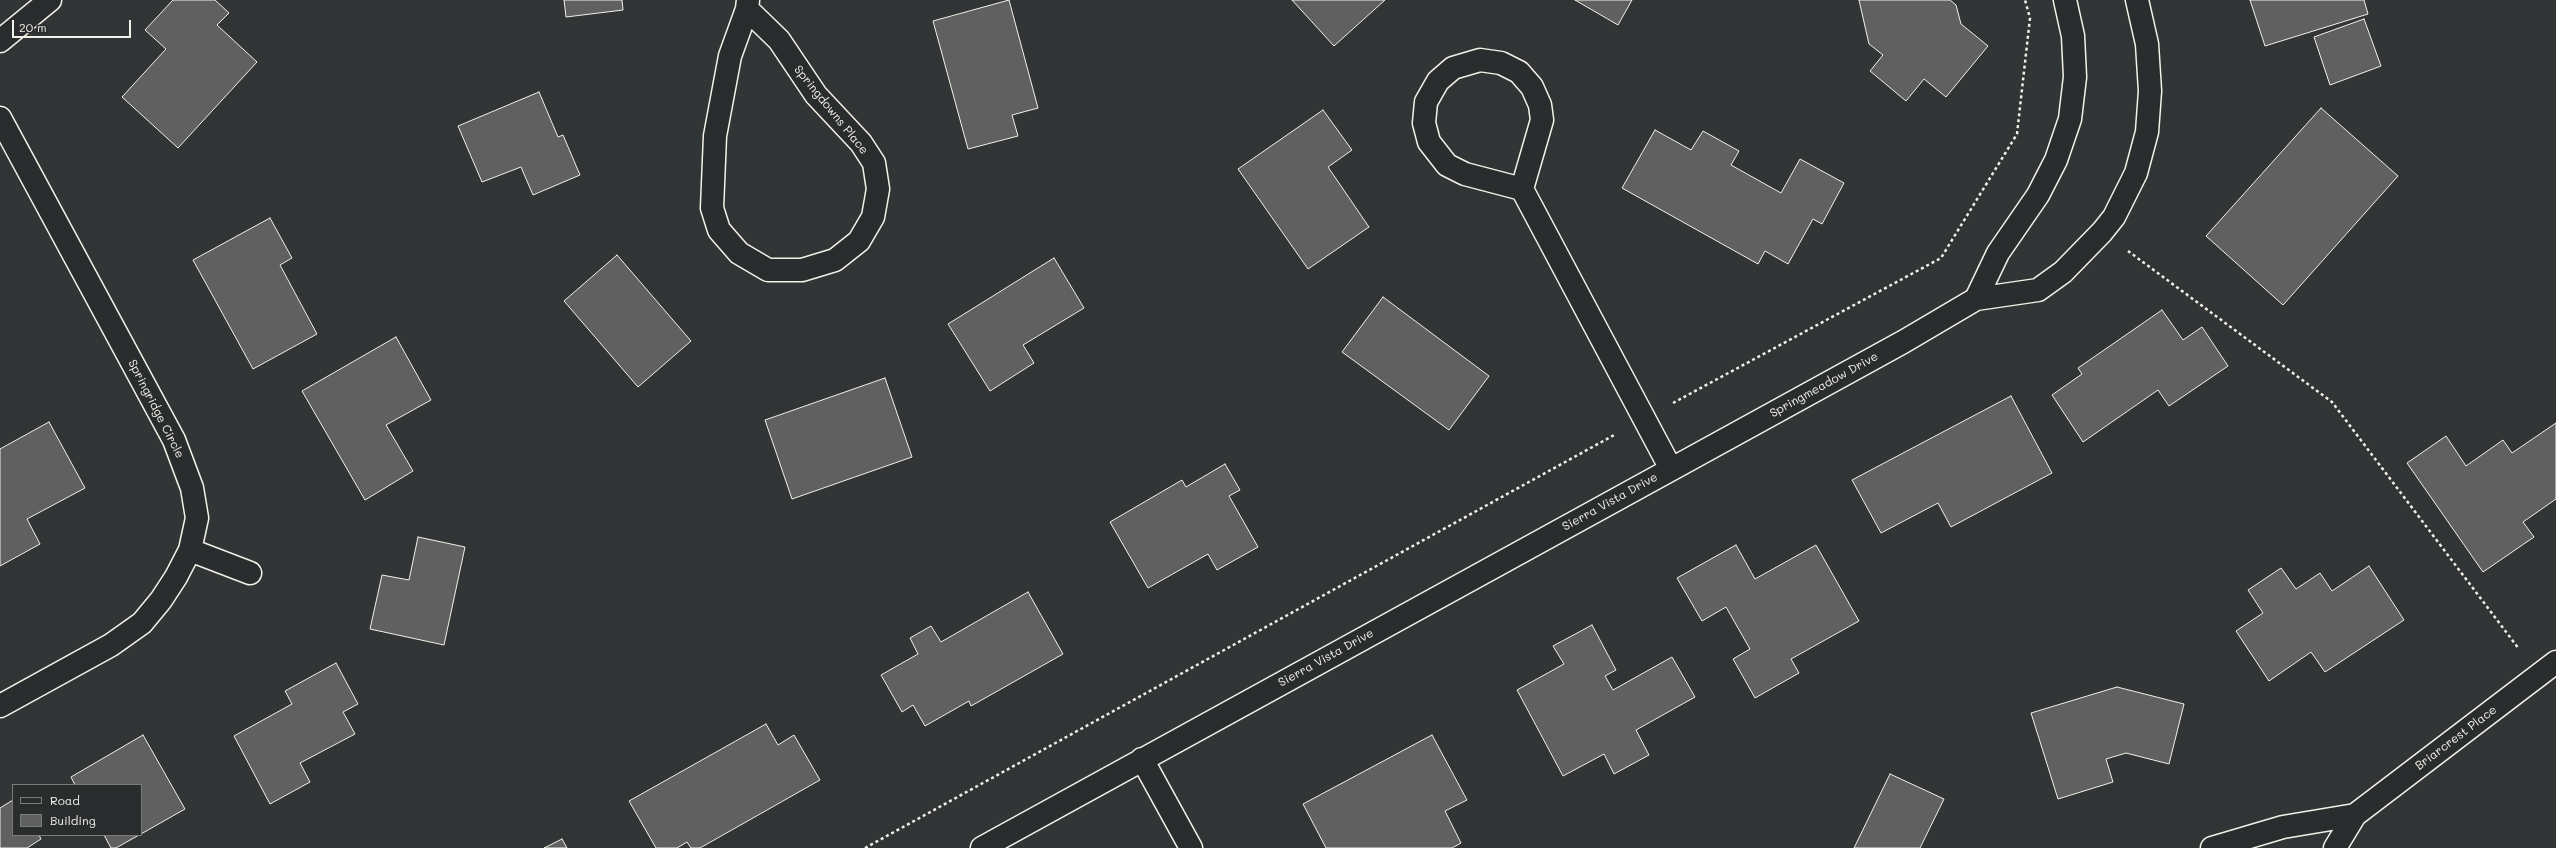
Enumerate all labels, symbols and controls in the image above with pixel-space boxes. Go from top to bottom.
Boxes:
scale bar [14,12,133,38]
text: 20 m [19,19,47,35]
street label: Springdowns Place [791,63,871,157]
street label: Springmeadow Drive [1767,349,1881,421]
street label: Springridge Circle [125,357,187,461]
street label: Sierra Vista Drive [1560,470,1660,534]
street label: Sierra Vista Drive [1276,626,1376,690]
street label: Briarcrest Place [2412,703,2500,773]
legend [12,784,142,836]
text: Road [50,792,80,808]
text: Building [50,812,96,828]

